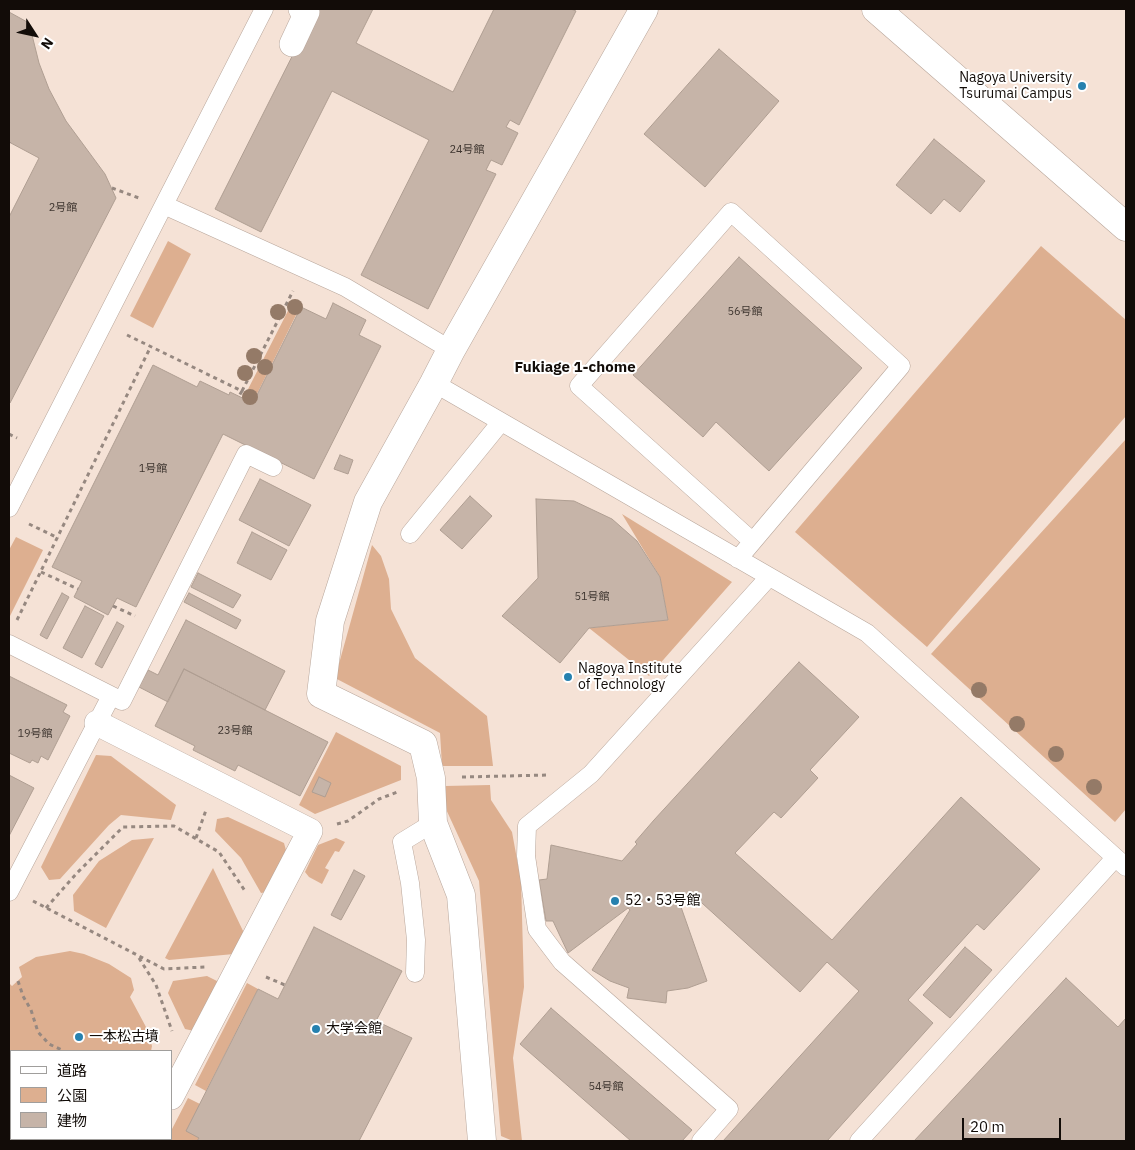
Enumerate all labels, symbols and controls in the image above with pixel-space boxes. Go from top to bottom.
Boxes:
north arrow [10,10,60,60]
text: N [37,34,58,53]
place label: Nagoya University Tsurumai Campus [959,70,1072,102]
marker: Nagoya University Tsurumai Campus [1076,80,1088,92]
house number: 24号館 [449,143,485,157]
house number: 2号館 [49,201,77,215]
house number: 56号館 [727,305,763,319]
district label: Fukiage 1-chome [514,359,636,377]
house number: 1号館 [139,462,167,476]
house number: 51号館 [574,590,610,604]
place label: Nagoya Institute of Technology [578,661,682,694]
marker: Nagoya Institute of Technology [562,671,574,683]
house number: 23号館 [217,724,253,738]
house number: 19号館 [17,727,53,741]
place label: 52・53号館 [625,893,701,909]
marker: 52・53号館 [609,895,621,907]
place label: 大学会館 [326,1021,382,1037]
marker: 大学会館 [310,1023,322,1035]
place label: 一本松古墳 [89,1029,159,1045]
marker: 一本松古墳 [73,1031,85,1043]
legend [10,1050,172,1140]
text: 道路 [57,1061,87,1080]
house number: 54号館 [588,1080,624,1094]
text: 公園 [57,1086,87,1105]
scale bar [965,1108,1064,1140]
text: 建物 [57,1111,87,1130]
text: 20 m [970,1117,1005,1136]

